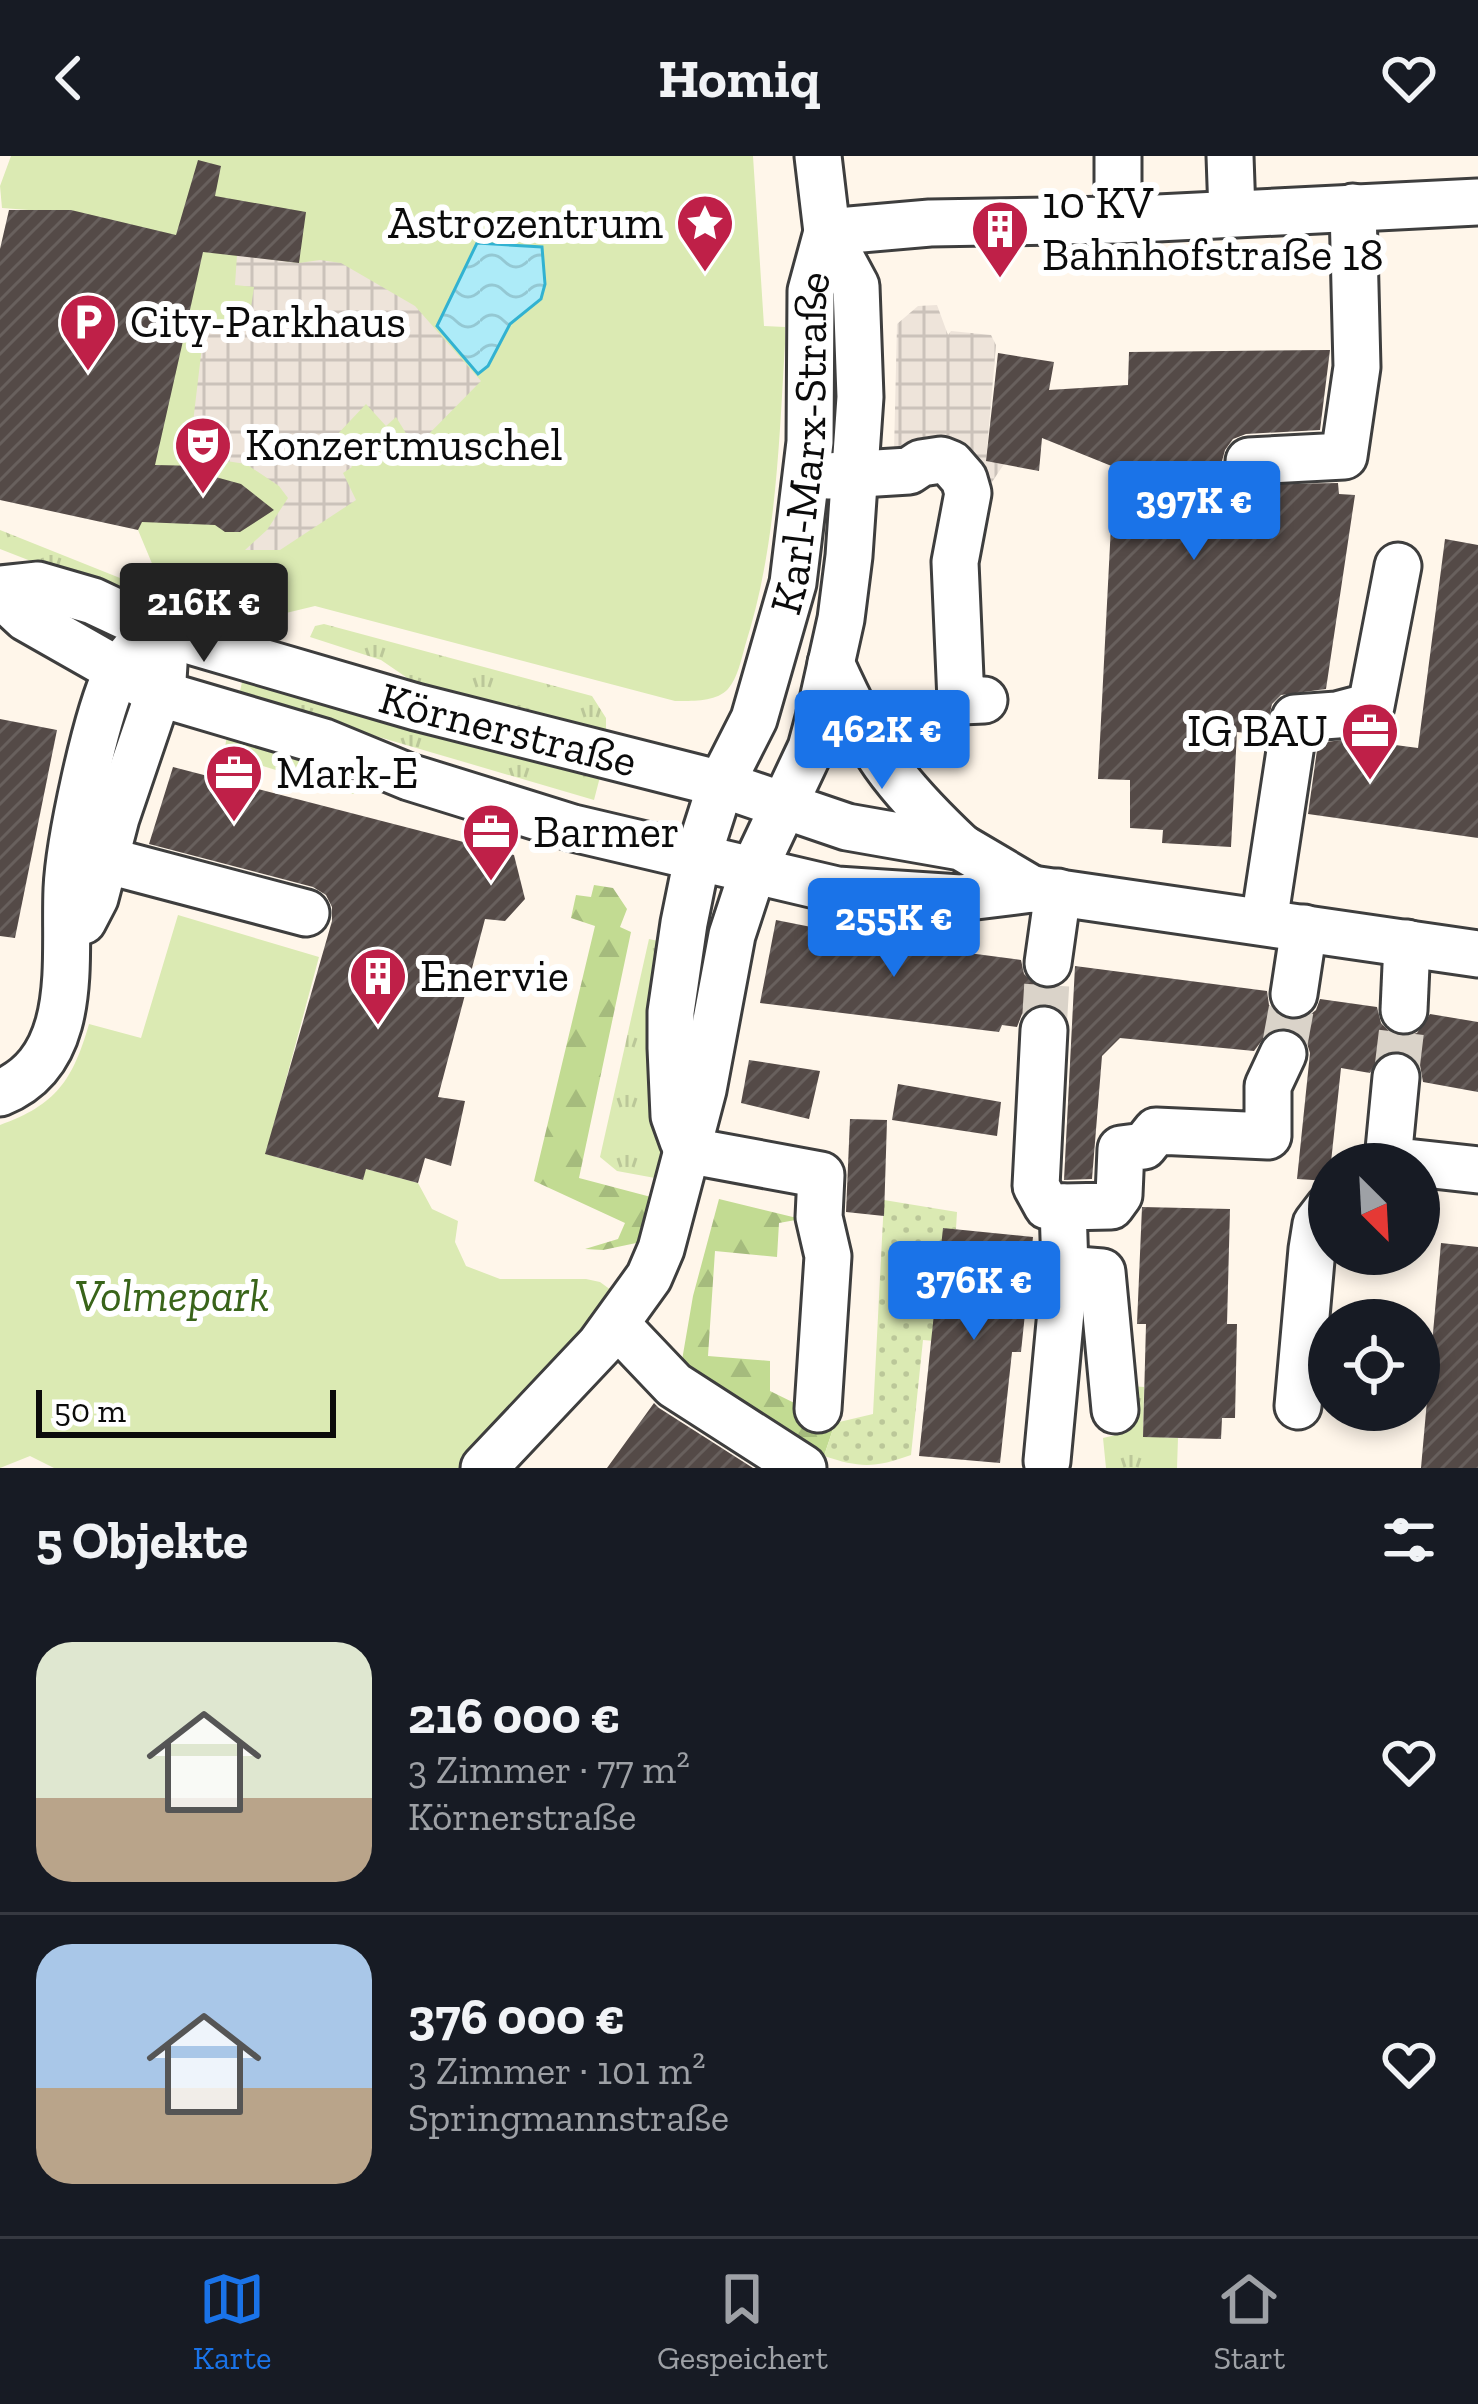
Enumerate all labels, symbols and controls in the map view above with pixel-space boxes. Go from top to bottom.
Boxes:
icon: back [36,45,102,111]
icon: heart [1376,45,1442,111]
text: Homiq [658,46,820,111]
place label: 10 KV Bahnhofstraße 18 [1042,176,1384,282]
place icon: Astrozentrum [674,192,736,274]
place label: Astrozentrum [388,196,663,250]
building icon: 10 KV Bahnhofstraße 18 [969,198,1031,280]
street label: Karl-Marx-Straße [758,265,842,620]
parking icon: City-Parkhaus [57,291,119,373]
place label: City-Parkhaus [130,295,406,349]
theatre icon: Konzertmuschel [172,414,234,496]
place label: Konzertmuschel [245,418,562,472]
pin: 397K € [1096,461,1292,563]
text: 397K € [1135,476,1253,523]
pin: 216K € [106,563,302,665]
text: 216K € [147,578,261,625]
street label: Körnerstraße [373,671,642,789]
pin: 462K € [784,690,980,792]
office icon: IG BAU [1339,700,1401,782]
place label: IG BAU [1187,704,1328,758]
text: 462K € [822,705,942,752]
office icon: Mark-E [203,742,265,824]
place label: Mark-E [276,746,418,800]
office icon: Barmer [460,801,522,883]
place label: Barmer [533,805,680,859]
pin: 255K € [796,878,992,980]
text: 255K € [835,893,953,940]
building icon: Enervie [347,945,409,1027]
place label: Enervie [420,949,569,1003]
north arrow [1308,1143,1440,1275]
map controls [1308,1143,1440,1431]
pin: 376K € [876,1241,1072,1343]
text: 376K € [915,1256,1033,1303]
park label: Volmepark [75,1269,269,1323]
button: locate [1308,1299,1440,1431]
scale bar [36,1384,336,1437]
text: 50 m [54,1391,126,1430]
icon: filters [1376,1507,1442,1573]
text: 5 Objekte [36,1510,248,1571]
text: 216 000 € [408,1685,621,1746]
icon: home [132,1690,276,1834]
icon: heart [1376,1729,1442,1795]
text: 3 Zimmer · 77 m² [408,1746,690,1793]
text: Körnerstraße [408,1793,636,1840]
text: 376 000 € [408,1986,625,2047]
icon: home [132,1992,276,2136]
icon: heart [1376,2031,1442,2097]
text: 3 Zimmer · 101 m² [408,2047,706,2094]
text: Springmannstraße [408,2094,729,2141]
tab: Karte [193,2266,271,2377]
tab: Gespeichert [657,2266,828,2377]
tab: Start [1213,2266,1285,2377]

